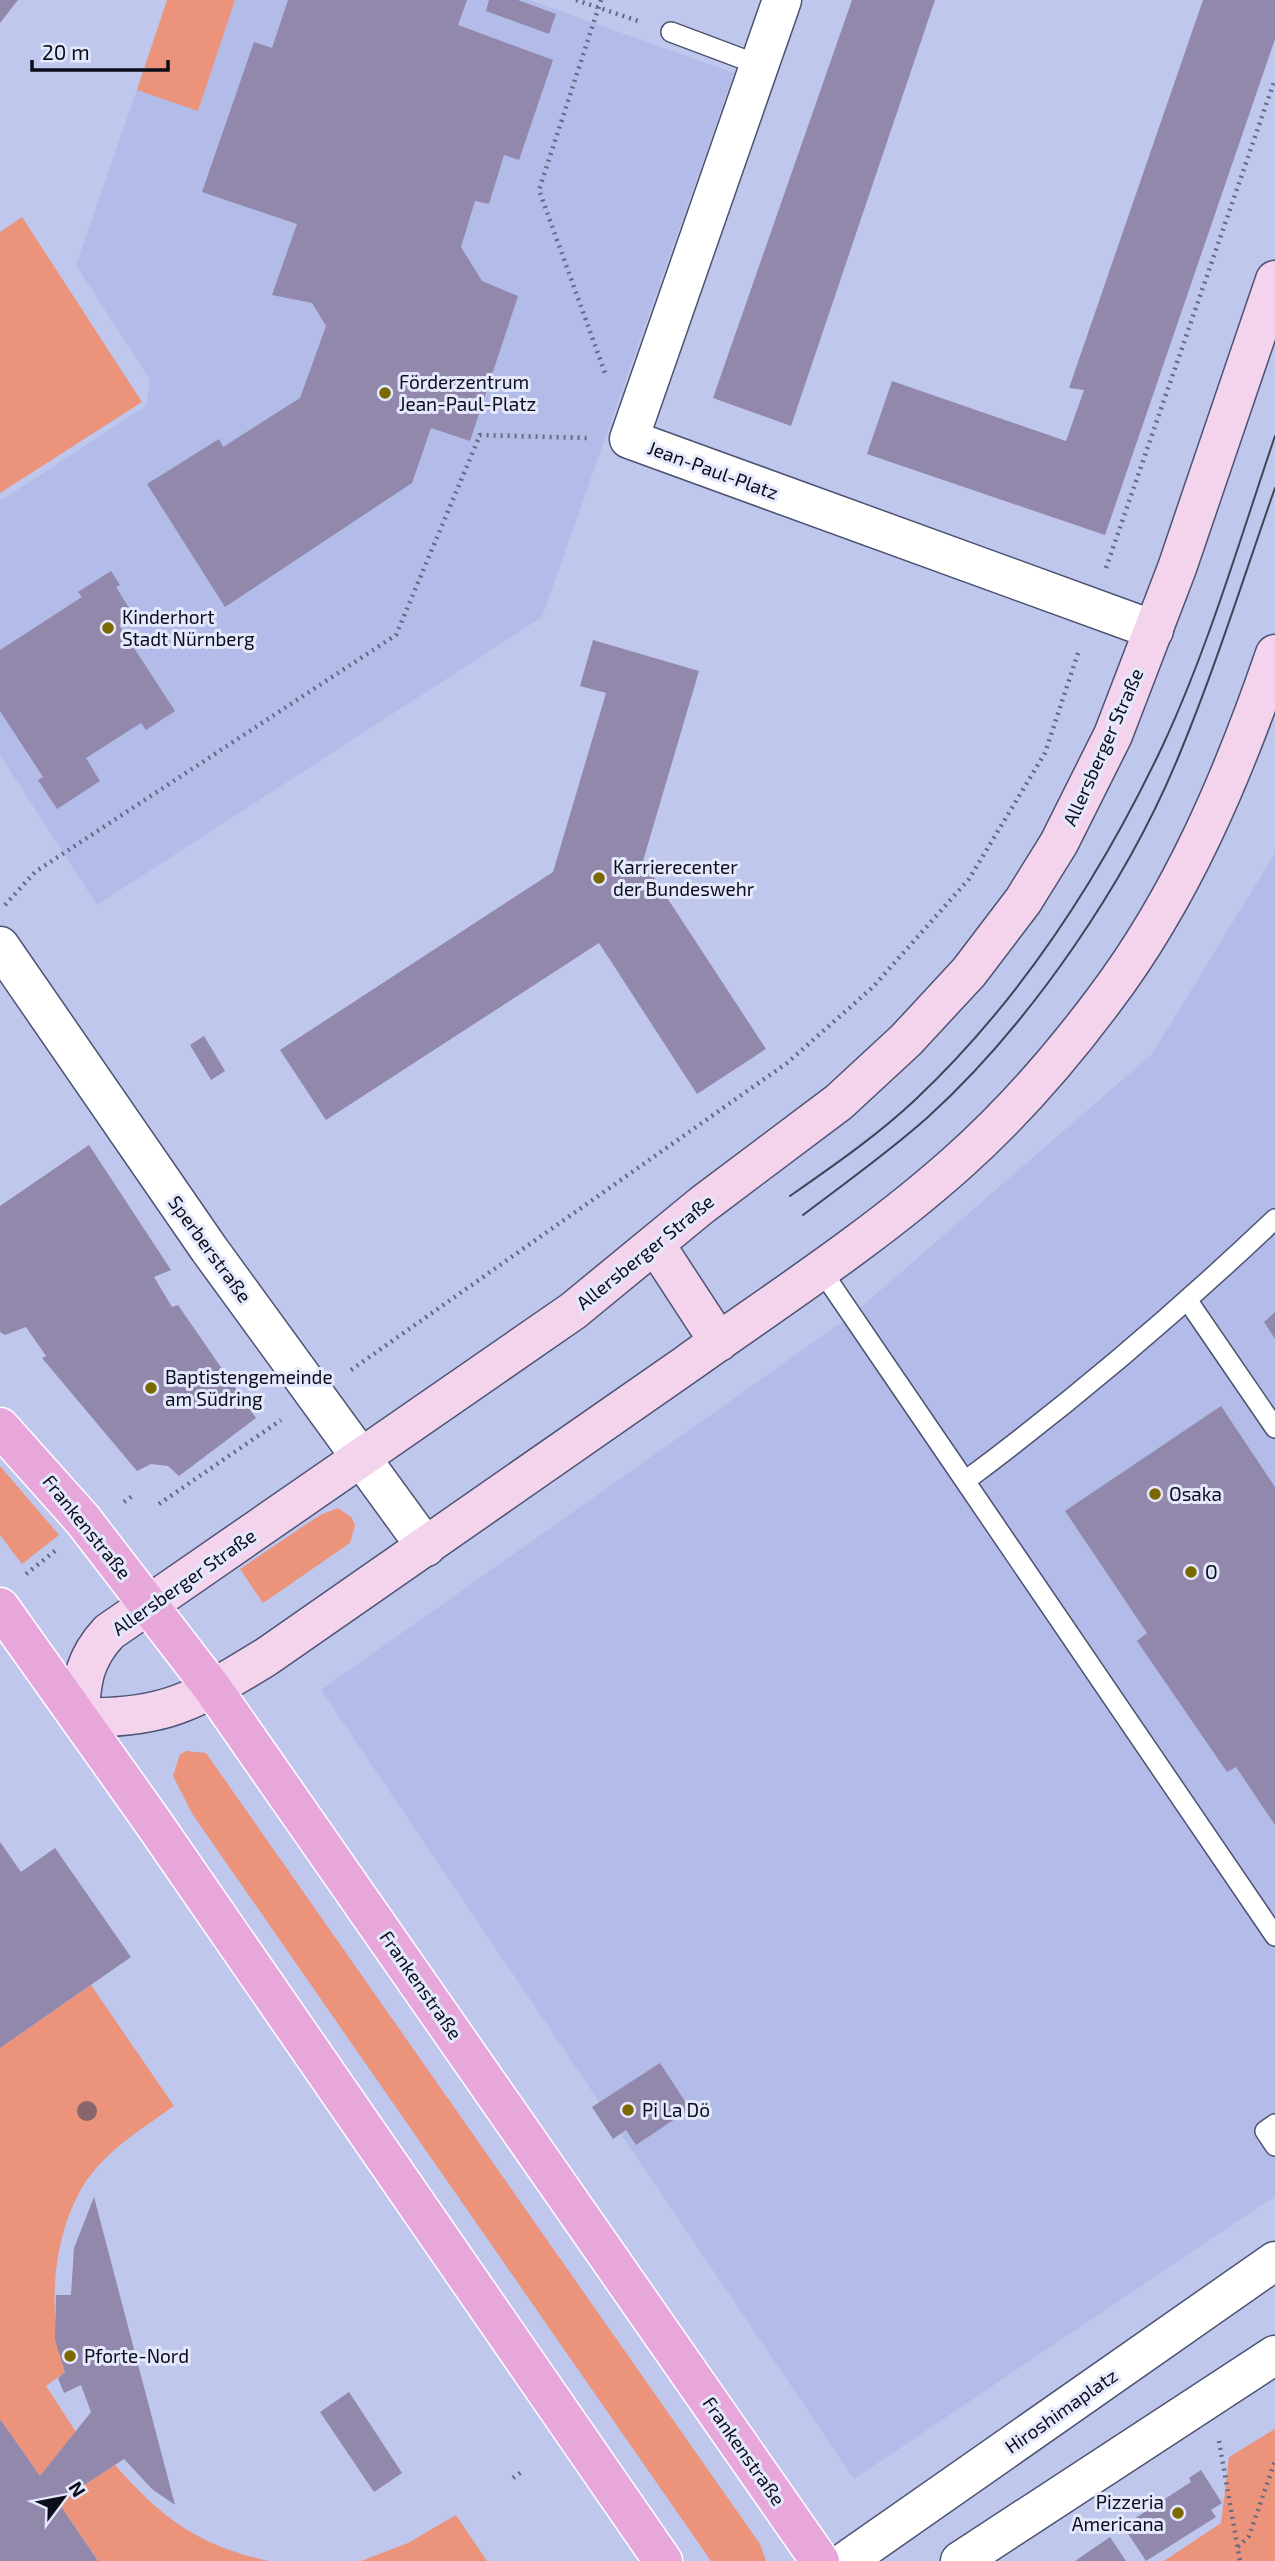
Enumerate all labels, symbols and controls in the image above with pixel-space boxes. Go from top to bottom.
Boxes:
scale bar [32,28,168,72]
text: 20 m [42,39,90,64]
place label: Förderzentrum Jean-Paul-Platz [399,370,536,415]
marker: Förderzentrum Jean-Paul-Platz [377,385,393,401]
street label: Jean-Paul-Platz [645,435,782,504]
place label: Kinderhort Stadt Nürnberg [122,605,255,650]
marker: Kinderhort Stadt Nürnberg [100,620,116,636]
street label: Allersberger Straße [1057,664,1148,829]
place label: Karrierecenter der Bundeswehr [613,855,755,900]
marker: Karrierecenter der Bundeswehr [591,870,607,886]
street label: Allersberger Straße [571,1189,718,1314]
street label: Sperberstraße [164,1191,257,1306]
place label: Baptistengemeinde am Südring [165,1365,333,1410]
marker: Baptistengemeinde am Südring [143,1380,159,1396]
street label: Frankenstraße [38,1470,136,1584]
place label: Osaka [1169,1482,1222,1505]
marker: Osaka [1147,1486,1163,1502]
street label: Allersberger Straße [107,1523,260,1640]
place label: O [1205,1560,1218,1583]
marker: O [1183,1564,1199,1580]
street label: Frankenstraße [375,1926,467,2044]
place label: Pi La Dö [642,2098,710,2121]
marker: Pi La Dö [620,2102,636,2118]
place label: Pforte-Nord [84,2344,189,2367]
marker: Pforte-Nord [62,2348,78,2364]
street label: Hiroshimaplatz [1000,2363,1121,2458]
street label: Frankenstraße [698,2392,790,2510]
north arrow [28,2463,98,2533]
text: N [64,2477,91,2501]
place label: Pizzeria Americana [1072,2490,1164,2535]
marker: Pizzeria Americana [1170,2505,1186,2521]

